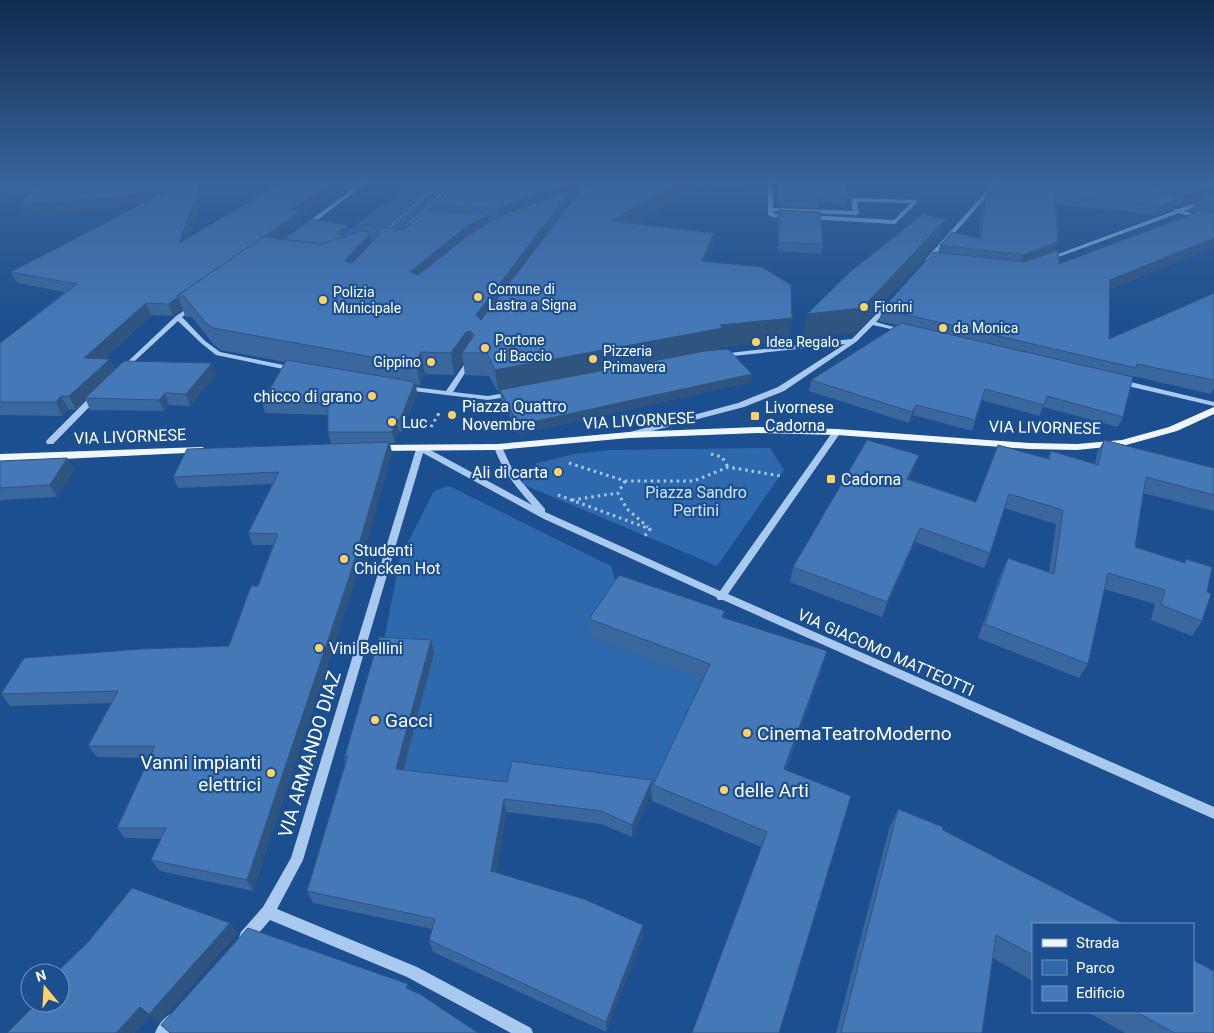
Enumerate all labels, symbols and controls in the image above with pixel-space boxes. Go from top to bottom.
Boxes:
place label: Comune di Lastra a Signa [488,281,577,313]
place label: Polizia Municipale [333,284,401,316]
marker: Comune di Lastra a Signa [472,291,484,303]
marker: Polizia Municipale [317,294,329,306]
place label: Fiorini [874,299,912,315]
marker: Fiorini [858,301,870,313]
place label: da Monica [953,320,1018,336]
marker: da Monica [937,322,949,334]
place label: Portone di Baccio [495,332,552,364]
place label: Idea Regalo [766,334,839,350]
marker: Idea Regalo [750,336,762,348]
marker: Portone di Baccio [479,342,491,354]
place label: Pizzeria Primavera [603,343,666,375]
marker: Pizzeria Primavera [587,353,599,365]
place label: Gippino [373,354,421,370]
marker: Gippino [425,356,437,368]
place label: chicco di grano [253,387,362,406]
marker: chicco di grano [366,390,378,402]
place label: Piazza Quattro Novembre [462,397,567,434]
place label: Livornese Cadorna [765,398,834,435]
street label: VIA LIVORNESE [583,408,696,433]
marker: Piazza Quattro Novembre [446,409,458,421]
marker: Livornese Cadorna [749,410,761,422]
place label: Luc [402,413,427,432]
marker: Luc [386,416,398,428]
street label: VIA LIVORNESE [989,417,1101,438]
street label: VIA LIVORNESE [74,425,186,448]
place label: Ali di carta [472,463,548,482]
marker: Ali di carta [552,466,564,478]
place label: Cadorna [841,470,901,489]
marker: Cadorna [825,473,837,485]
park label: Piazza Sandro Pertini [645,483,747,520]
place label: Studenti Chicken Hot [354,541,441,578]
marker: Studenti Chicken Hot [338,553,350,565]
street label: VIA GIACOMO MATTEOTTI [794,605,977,700]
place label: Vini Bellini [329,639,403,658]
marker: Vini Bellini [313,642,325,654]
street label: VIA ARMANDO DIAZ [273,668,346,840]
place label: Gacci [385,709,433,732]
marker: Gacci [369,714,381,726]
place label: CinemaTeatroModerno [757,722,952,745]
marker: CinemaTeatroModerno [741,727,753,739]
place label: Vanni impianti elettrici [140,751,261,796]
marker: Vanni impianti elettrici [265,767,277,779]
place label: delle Arti [734,779,809,802]
marker: delle Arti [718,784,730,796]
legend [1032,923,1194,1013]
text: Strada [1076,934,1119,952]
text: Parco [1076,959,1115,977]
north arrow [20,963,70,1013]
text: N [34,966,48,985]
text: Edificio [1076,984,1125,1002]

